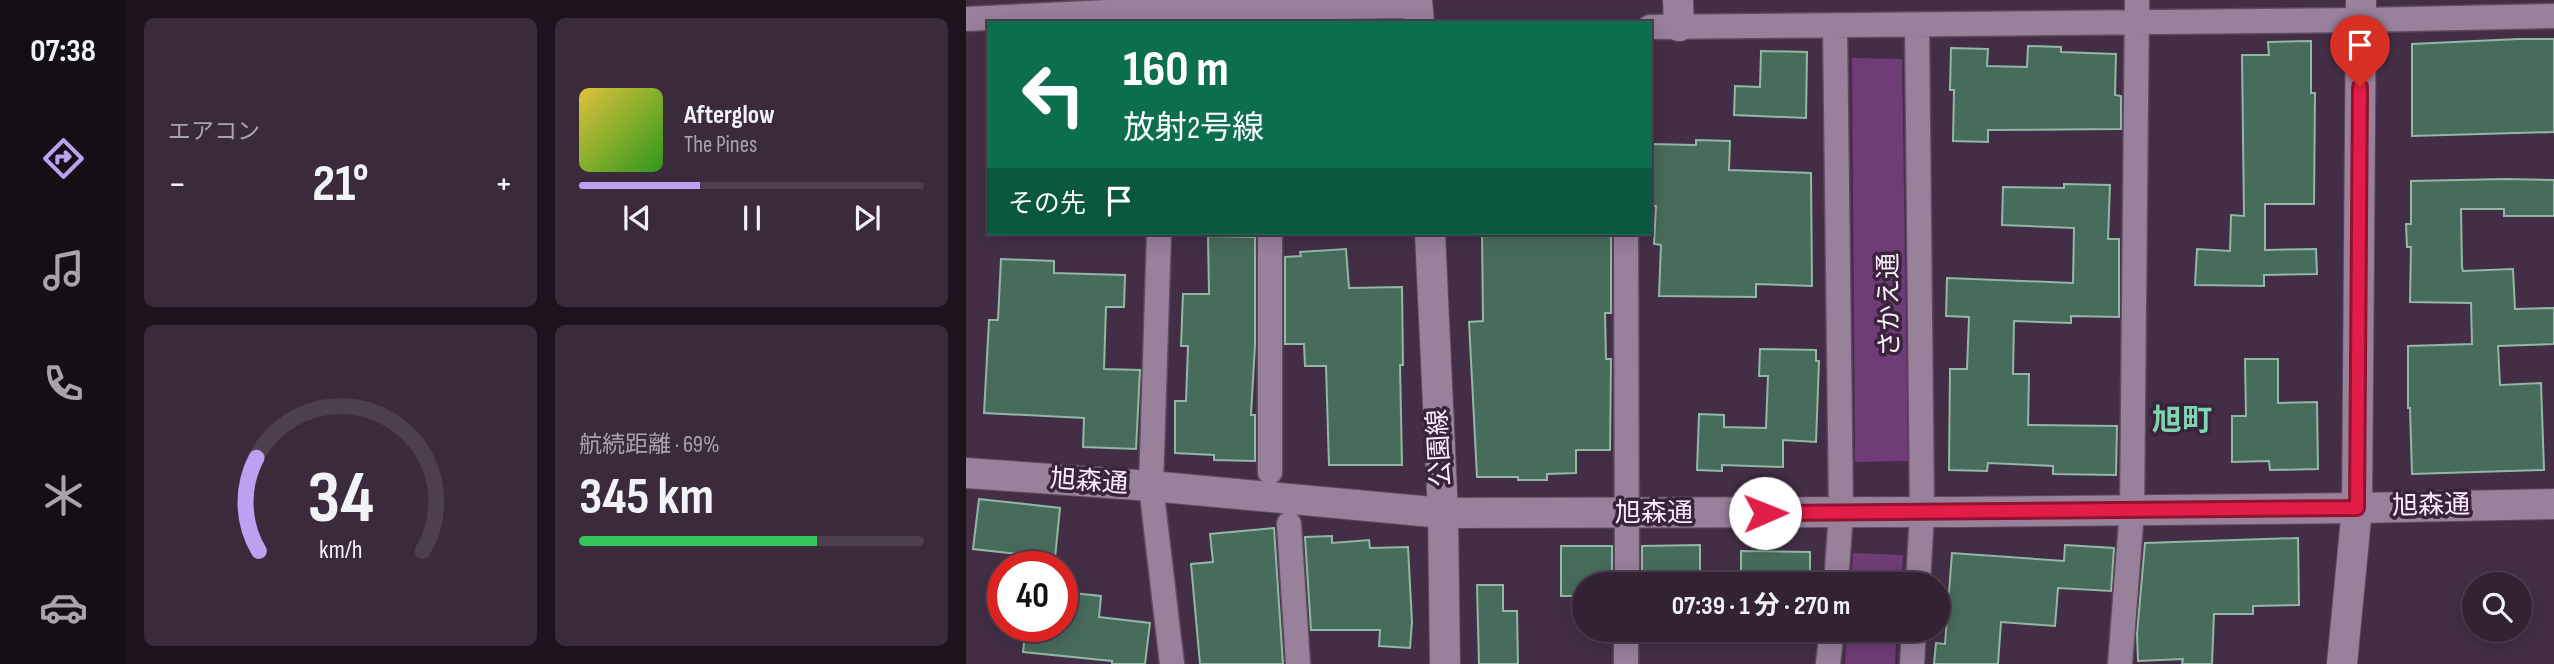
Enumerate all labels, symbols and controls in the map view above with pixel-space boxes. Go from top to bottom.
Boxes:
pin [2330,15,2390,87]
icon: arrive [2341,26,2379,64]
text: 07:38 [30,32,96,71]
text: 160 m [1123,41,1229,100]
icon: left [1008,49,1099,140]
text: Afterglow [684,100,775,131]
text: 放射2号線 [1123,109,1264,148]
text: エアコン [168,118,260,146]
text: The Pines [684,131,757,159]
icon: directions [39,134,88,183]
text: 21° [312,153,369,216]
text: − [168,162,187,207]
text: + [494,162,513,207]
icon: arrive [1100,182,1138,220]
text: その先 [1008,189,1086,220]
icon: previous [618,199,656,237]
icon: pause [733,199,771,237]
icon: next [848,199,886,237]
icon: music [39,246,88,295]
street label: さかえ通 [1874,253,1906,357]
icon: phone [39,359,88,408]
district label: 旭町 [2152,403,2212,439]
street label: 公園線 [1422,408,1458,488]
text: 航続距離 · 69% [579,431,720,459]
text: 34 [307,456,374,544]
street label: 旭森通 [1049,464,1129,500]
text: 345 km [579,466,714,529]
icon: climate [39,471,88,520]
position arrow [1728,476,1802,550]
street label: 旭森通 [2392,490,2470,522]
street label: 旭森通 [1615,498,1693,529]
text: km/h [319,535,362,566]
speed limit sign: 40 [987,551,1078,642]
map controls [2462,572,2532,642]
button: search [2462,572,2532,642]
icon: car [39,583,88,632]
text: 07:39 · 1 分 · 270 m [1672,591,1850,622]

